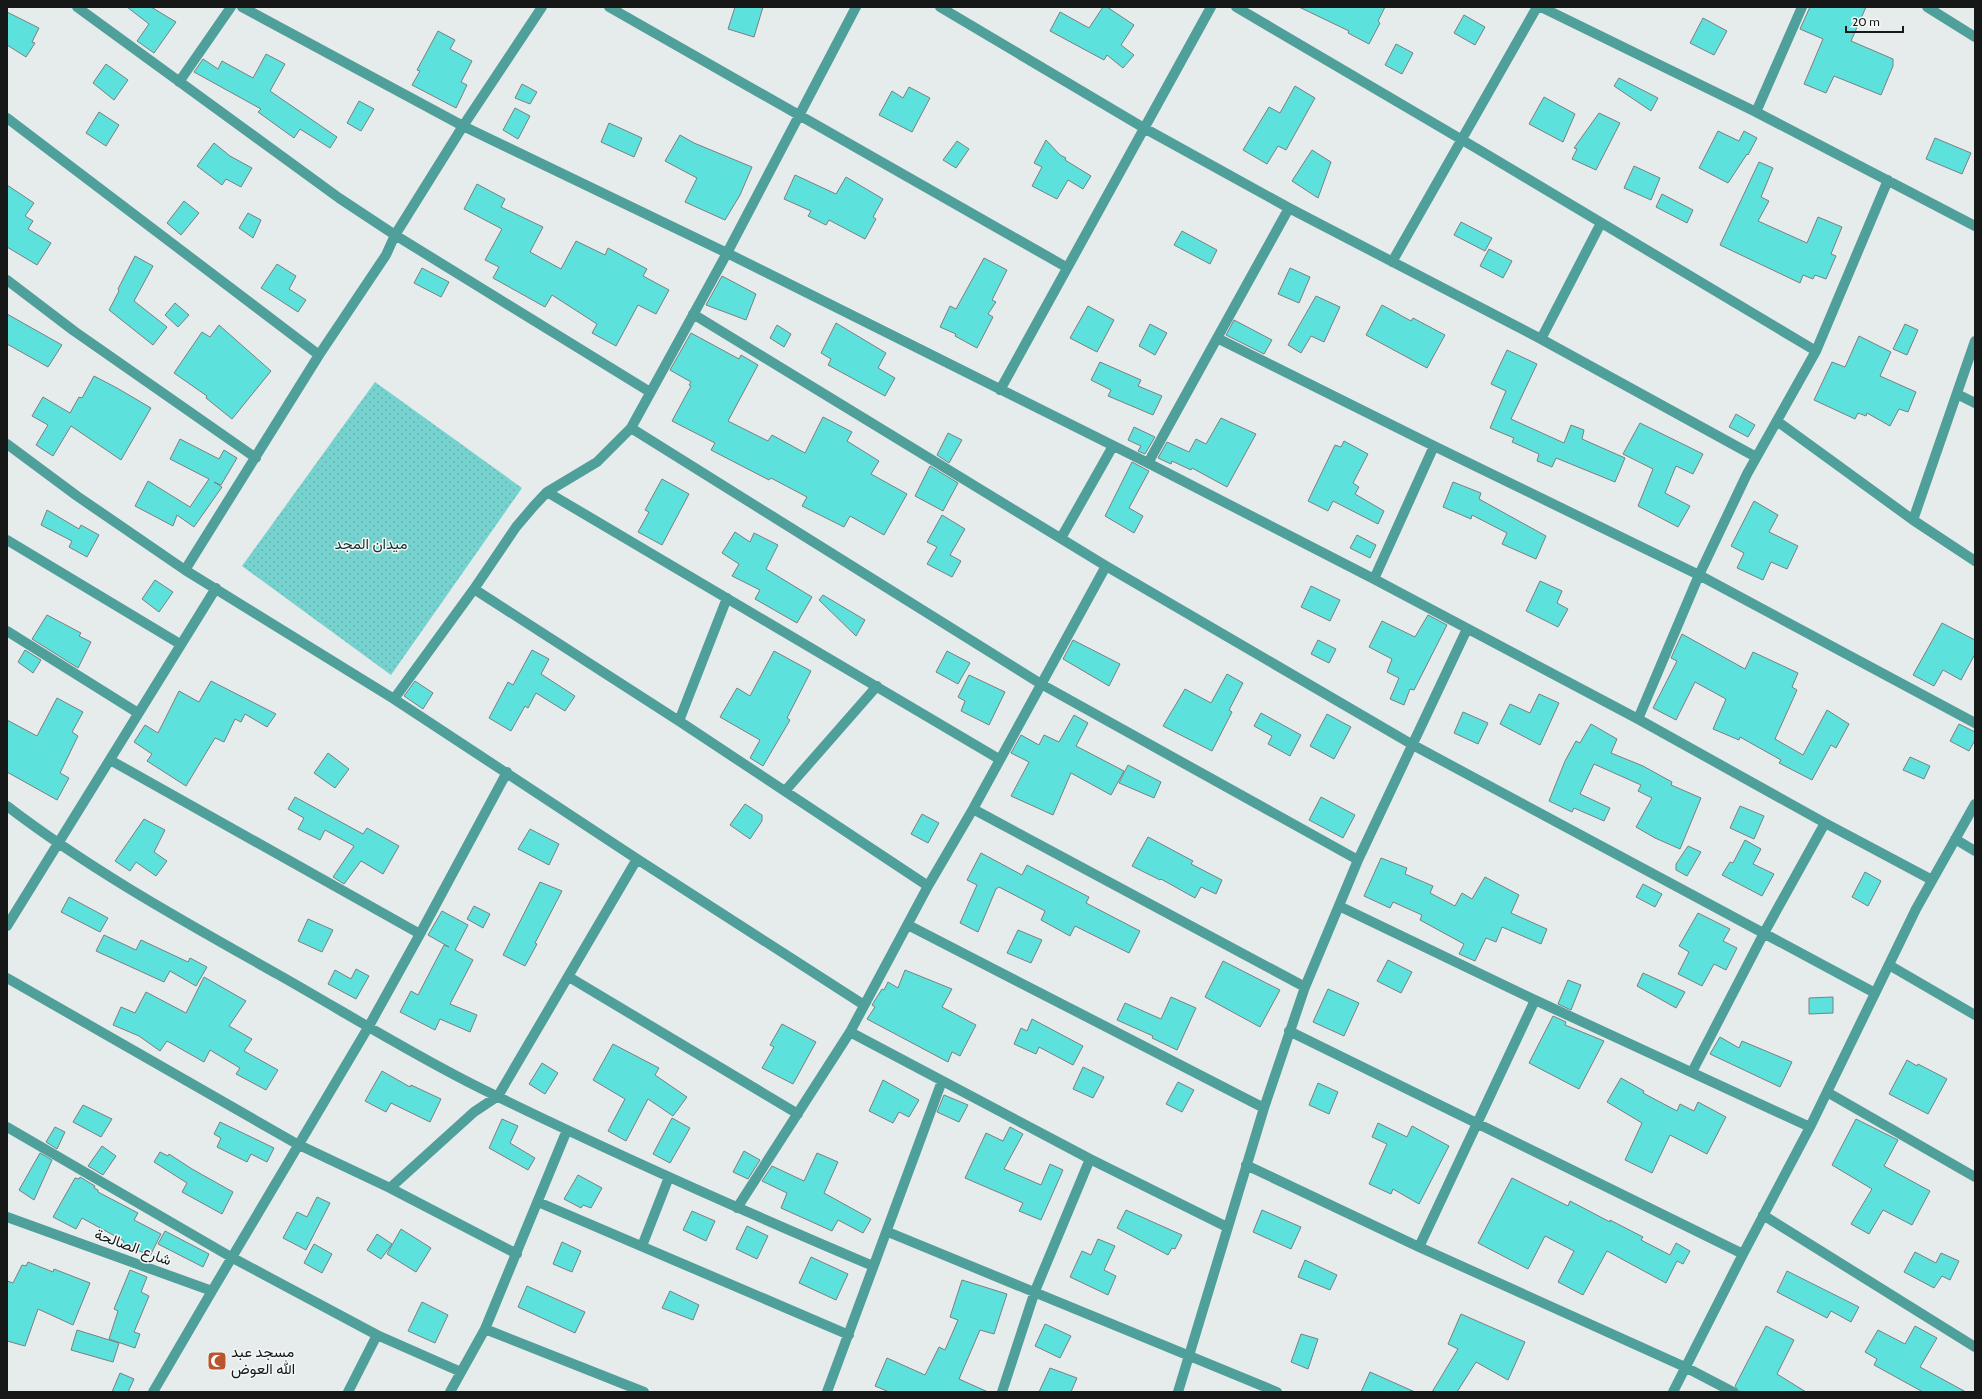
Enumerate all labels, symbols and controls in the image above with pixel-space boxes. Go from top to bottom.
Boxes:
scale bar [1846,8,1903,34]
text: 20 m [1852,14,1880,29]
park label: ميدان المجد [334,535,408,553]
street label: شارع الصالحة [91,1225,174,1271]
place label: مسجد عبد الله العوض [231,1343,295,1379]
mosque icon: مسجد عبد الله العوض [206,1350,228,1372]

